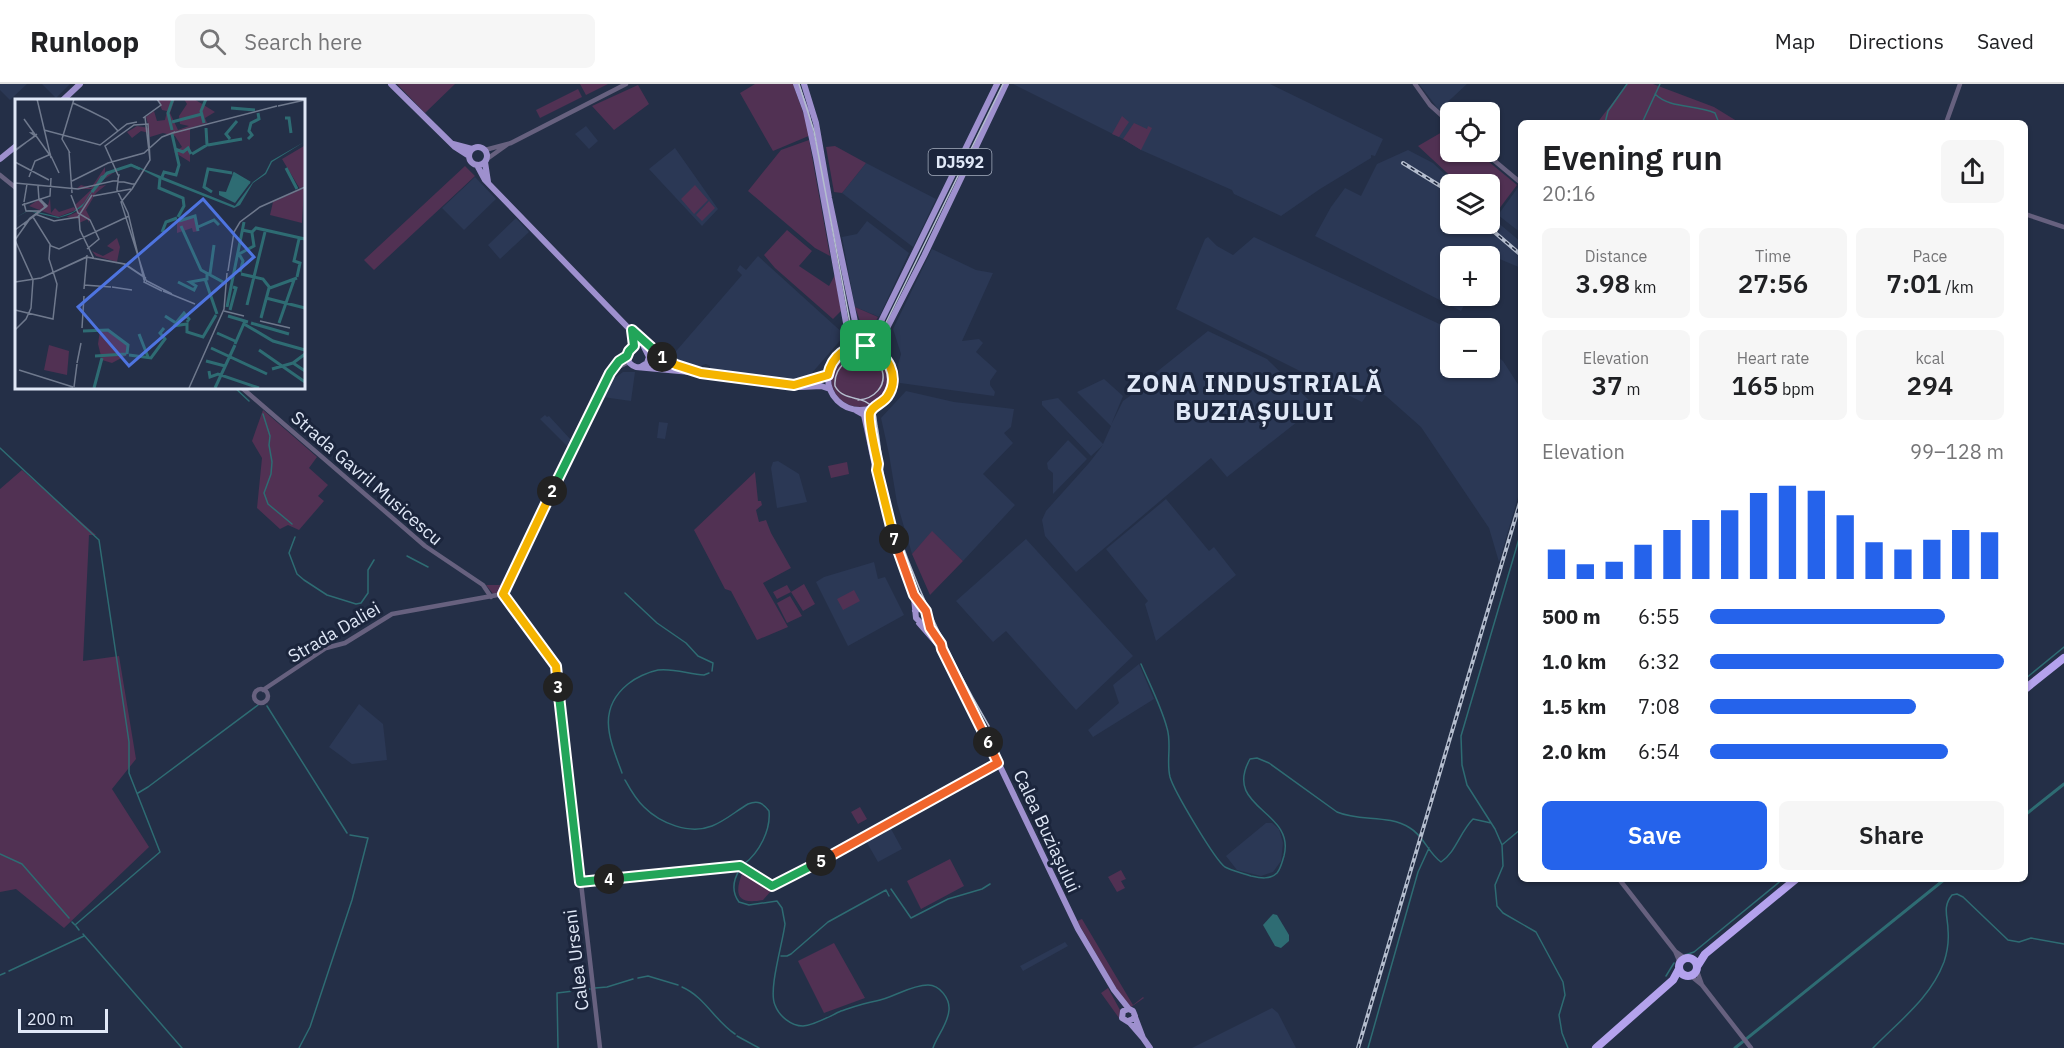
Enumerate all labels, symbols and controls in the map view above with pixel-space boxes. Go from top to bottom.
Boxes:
search box [175,14,595,68]
text: Runloop [30,23,139,60]
icon: search [196,25,229,58]
text: Search here [244,27,362,56]
text: Map [1775,27,1815,55]
text: Directions [1848,27,1944,55]
text: Saved [1977,27,2034,55]
inset map [15,99,304,388]
map controls [1440,102,1500,378]
button: locate [1440,102,1500,162]
text: Evening run [1542,136,1723,179]
button: share [1941,140,2004,203]
road number: DJ592 [928,149,992,175]
button: layers [1440,174,1500,234]
text: 20:16 [1542,180,1596,207]
button: + [1440,246,1500,306]
text: Distance [1585,246,1647,266]
text: Time [1755,246,1791,266]
text: Pace [1913,246,1947,266]
text: 3.98 [1576,266,1630,300]
text: 27:56 [1738,266,1808,300]
text: 7:01 [1886,266,1941,300]
text: km [1630,277,1656,297]
text: /km [1941,277,1974,297]
button: − [1440,318,1500,378]
pin [840,320,891,371]
icon: arrive [849,329,882,362]
pin: 1 [647,342,677,372]
text: 1 [657,347,667,367]
text: Elevation [1583,348,1649,368]
text: Heart rate [1737,348,1809,368]
text: kcal [1915,348,1945,368]
district label: ZONA INDUSTRIALĂ BUZIAȘULUI [1127,367,1383,427]
text: 37 [1592,368,1623,402]
text: 165 [1731,368,1778,402]
text: 294 [1907,368,1953,402]
text: m [1623,379,1640,399]
text: bpm [1778,379,1815,399]
street label: Strada Gavril Musicescu [287,406,447,550]
text: Elevation [1542,438,1625,465]
text: 99–128 m [1910,438,2004,465]
pin: 2 [537,476,567,506]
text: 2 [547,481,557,501]
pin: 7 [879,524,909,554]
text: 7 [889,529,899,549]
street label: Strada Daliei [284,596,384,668]
text: 500 m [1542,603,1601,630]
text: 6:55 [1638,603,1680,630]
text: 1.0 km [1542,648,1606,675]
text: 6:32 [1638,648,1680,675]
pin: 3 [543,672,573,702]
text: 3 [553,677,563,697]
text: 1.5 km [1542,693,1606,720]
text: 7:08 [1638,693,1680,720]
pin: 6 [973,727,1003,757]
text: 6 [983,732,993,752]
text: 2.0 km [1542,738,1606,765]
text: 6:54 [1638,738,1680,765]
street label: Calea Buziașului [1009,766,1085,896]
button: Save [1542,801,1767,870]
button: Share [1779,801,2004,870]
pin: 5 [806,846,836,876]
text: 5 [816,851,826,871]
pin: 4 [594,864,624,894]
text: 4 [604,869,614,889]
street label: Calea Urseni [558,908,594,1012]
scale bar [18,1006,108,1034]
text: 200 m [27,1009,74,1029]

